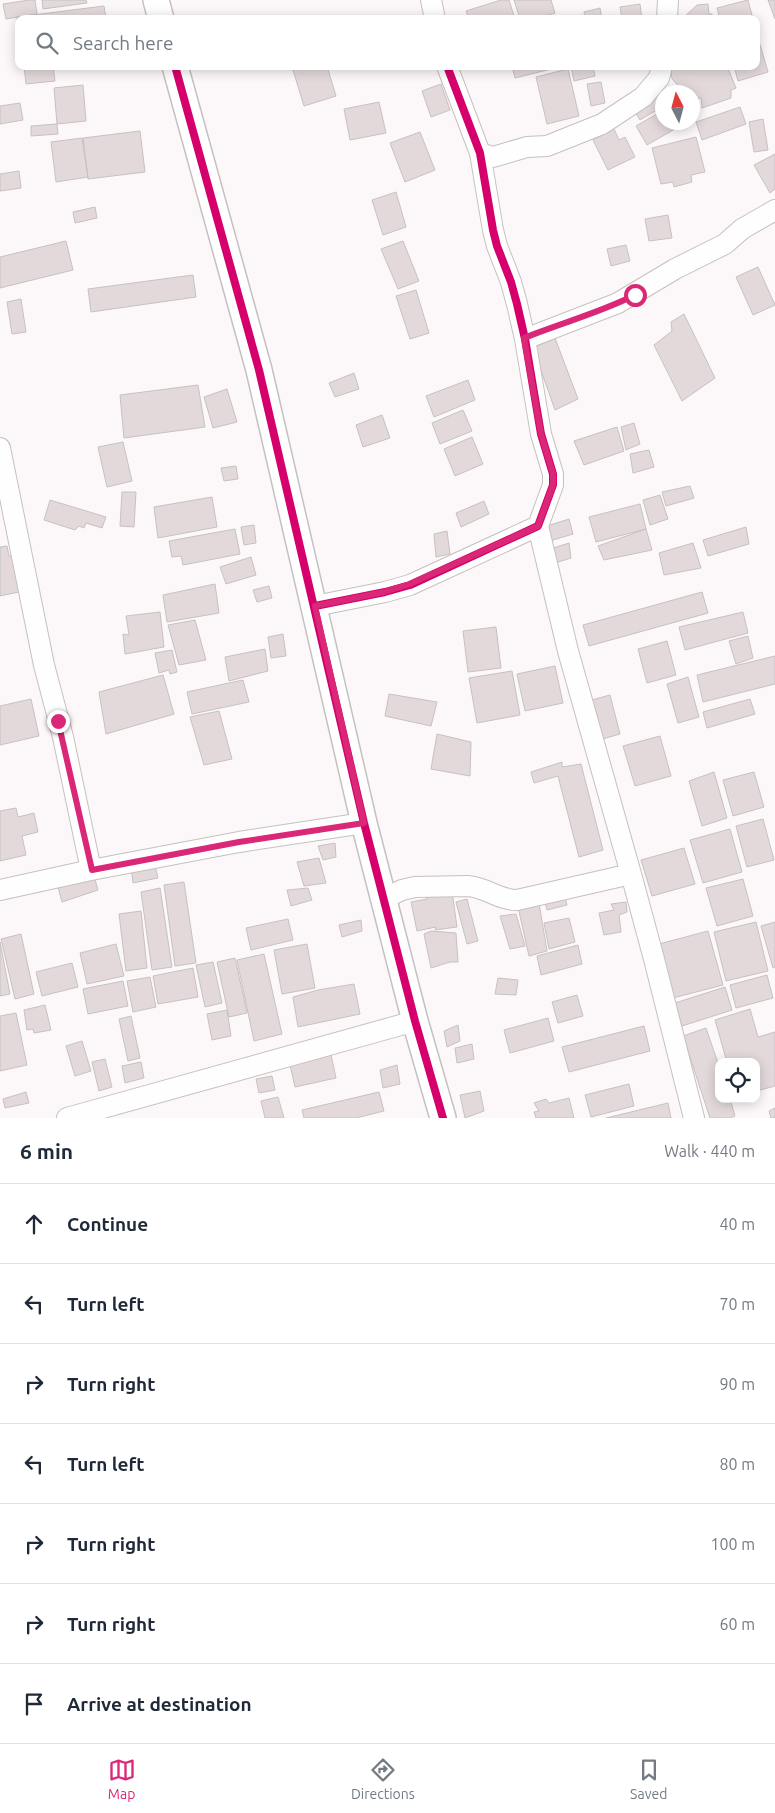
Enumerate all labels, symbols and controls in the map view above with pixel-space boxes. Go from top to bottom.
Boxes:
search box [15,15,760,70]
icon: search [33,29,61,57]
text: Search here [73,32,173,54]
north arrow [655,85,700,130]
route start [624,284,647,307]
route end [47,710,70,733]
map controls [715,1058,760,1103]
button: locate [715,1058,760,1103]
text: 6 min [20,1139,73,1163]
text: Walk · 440 m [664,1142,755,1160]
icon: ahead [20,1210,48,1238]
text: Continue [67,1213,148,1235]
text: 40 m [719,1215,755,1233]
icon: left [20,1290,48,1318]
text: Turn left [67,1293,145,1315]
text: 70 m [719,1295,755,1313]
icon: right [20,1370,48,1398]
text: Turn right [67,1373,155,1395]
text: 90 m [719,1375,755,1393]
icon: left [20,1450,48,1478]
text: Turn left [67,1453,145,1475]
text: 80 m [719,1455,755,1473]
icon: right [20,1530,48,1558]
text: Turn right [67,1533,155,1555]
text: 100 m [710,1535,755,1553]
icon: right [20,1610,48,1638]
text: Turn right [67,1613,155,1635]
text: 60 m [719,1615,755,1633]
icon: arrive [20,1690,48,1718]
text: Arrive at destination [67,1693,252,1715]
tab: Map [108,1756,136,1802]
tab: Directions [351,1756,415,1802]
tab: Saved [630,1756,667,1802]

